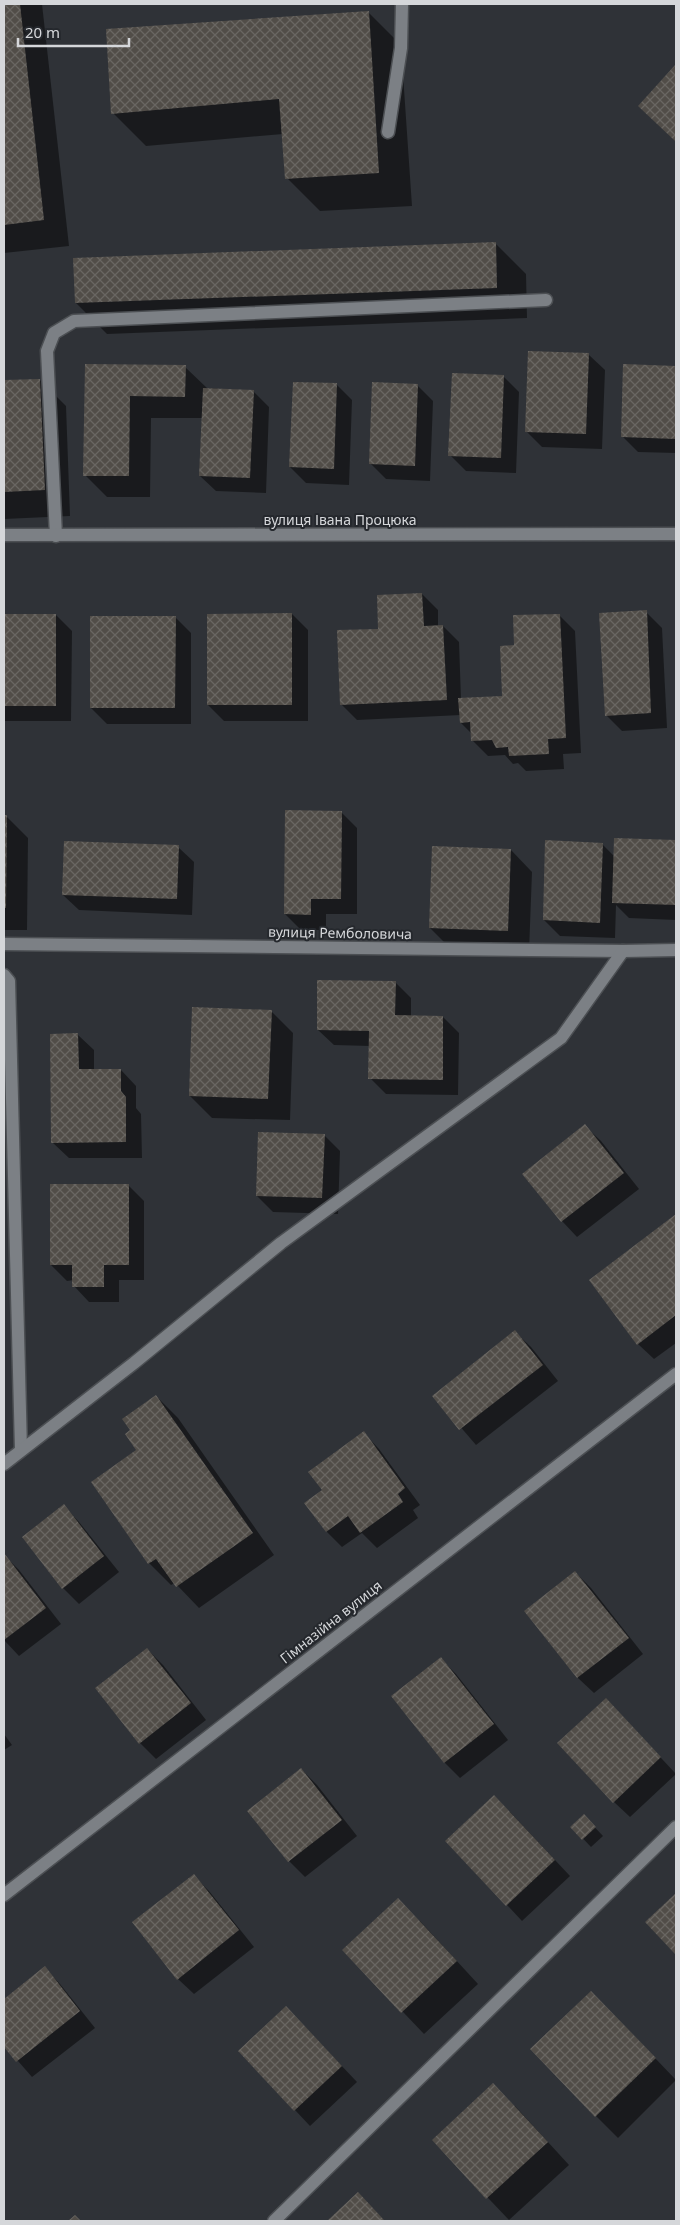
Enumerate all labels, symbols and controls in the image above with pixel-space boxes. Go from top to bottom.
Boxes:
scale bar [18,15,129,47]
text: 20 m [25,22,60,42]
street label: вулиця Івана Процюка [264,510,416,529]
street label: вулиця Ремболовича [268,922,412,943]
street label: Гімназійна вулиця [276,1576,386,1668]

